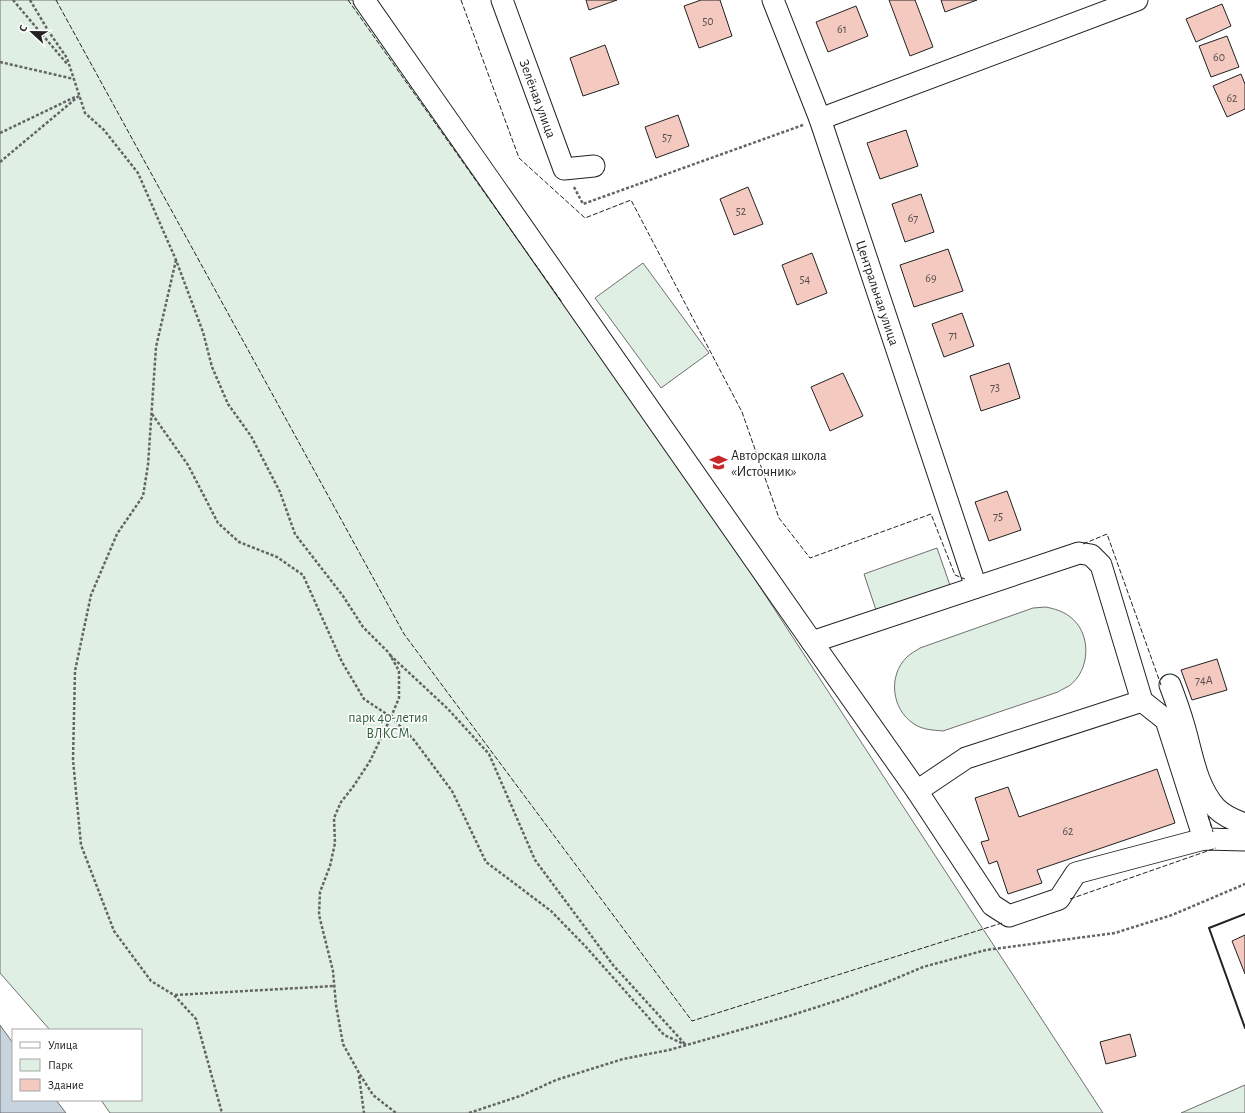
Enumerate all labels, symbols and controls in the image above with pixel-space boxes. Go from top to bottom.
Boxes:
north arrow [12,12,52,52]
house number: 50 [702,15,714,27]
house number: 61 [837,23,847,35]
text: С [17,24,29,33]
house number: 60 [1213,51,1225,63]
street label: Зелёная улица [516,58,558,141]
house number: 62 [1226,92,1238,104]
house number: 57 [662,131,672,143]
house number: 52 [736,205,747,217]
house number: 67 [908,212,918,224]
street label: Центральная улица [853,238,901,348]
house number: 69 [925,272,937,284]
house number: 54 [800,273,811,285]
house number: 71 [948,329,958,341]
house number: 73 [990,381,1000,393]
place label: Авторская школа «Источник» [731,449,827,479]
school or university icon: Авторская школа «Источник» [708,453,728,473]
house number: 75 [993,510,1003,522]
house number: 74А [1195,674,1213,686]
park label: парк 40-летия ВЛКСМ [348,711,428,741]
house number: 62 [1062,825,1074,837]
legend [12,1029,142,1101]
text: Улица [48,1039,78,1051]
text: Парк [48,1059,73,1071]
text: Здание [48,1079,84,1091]

